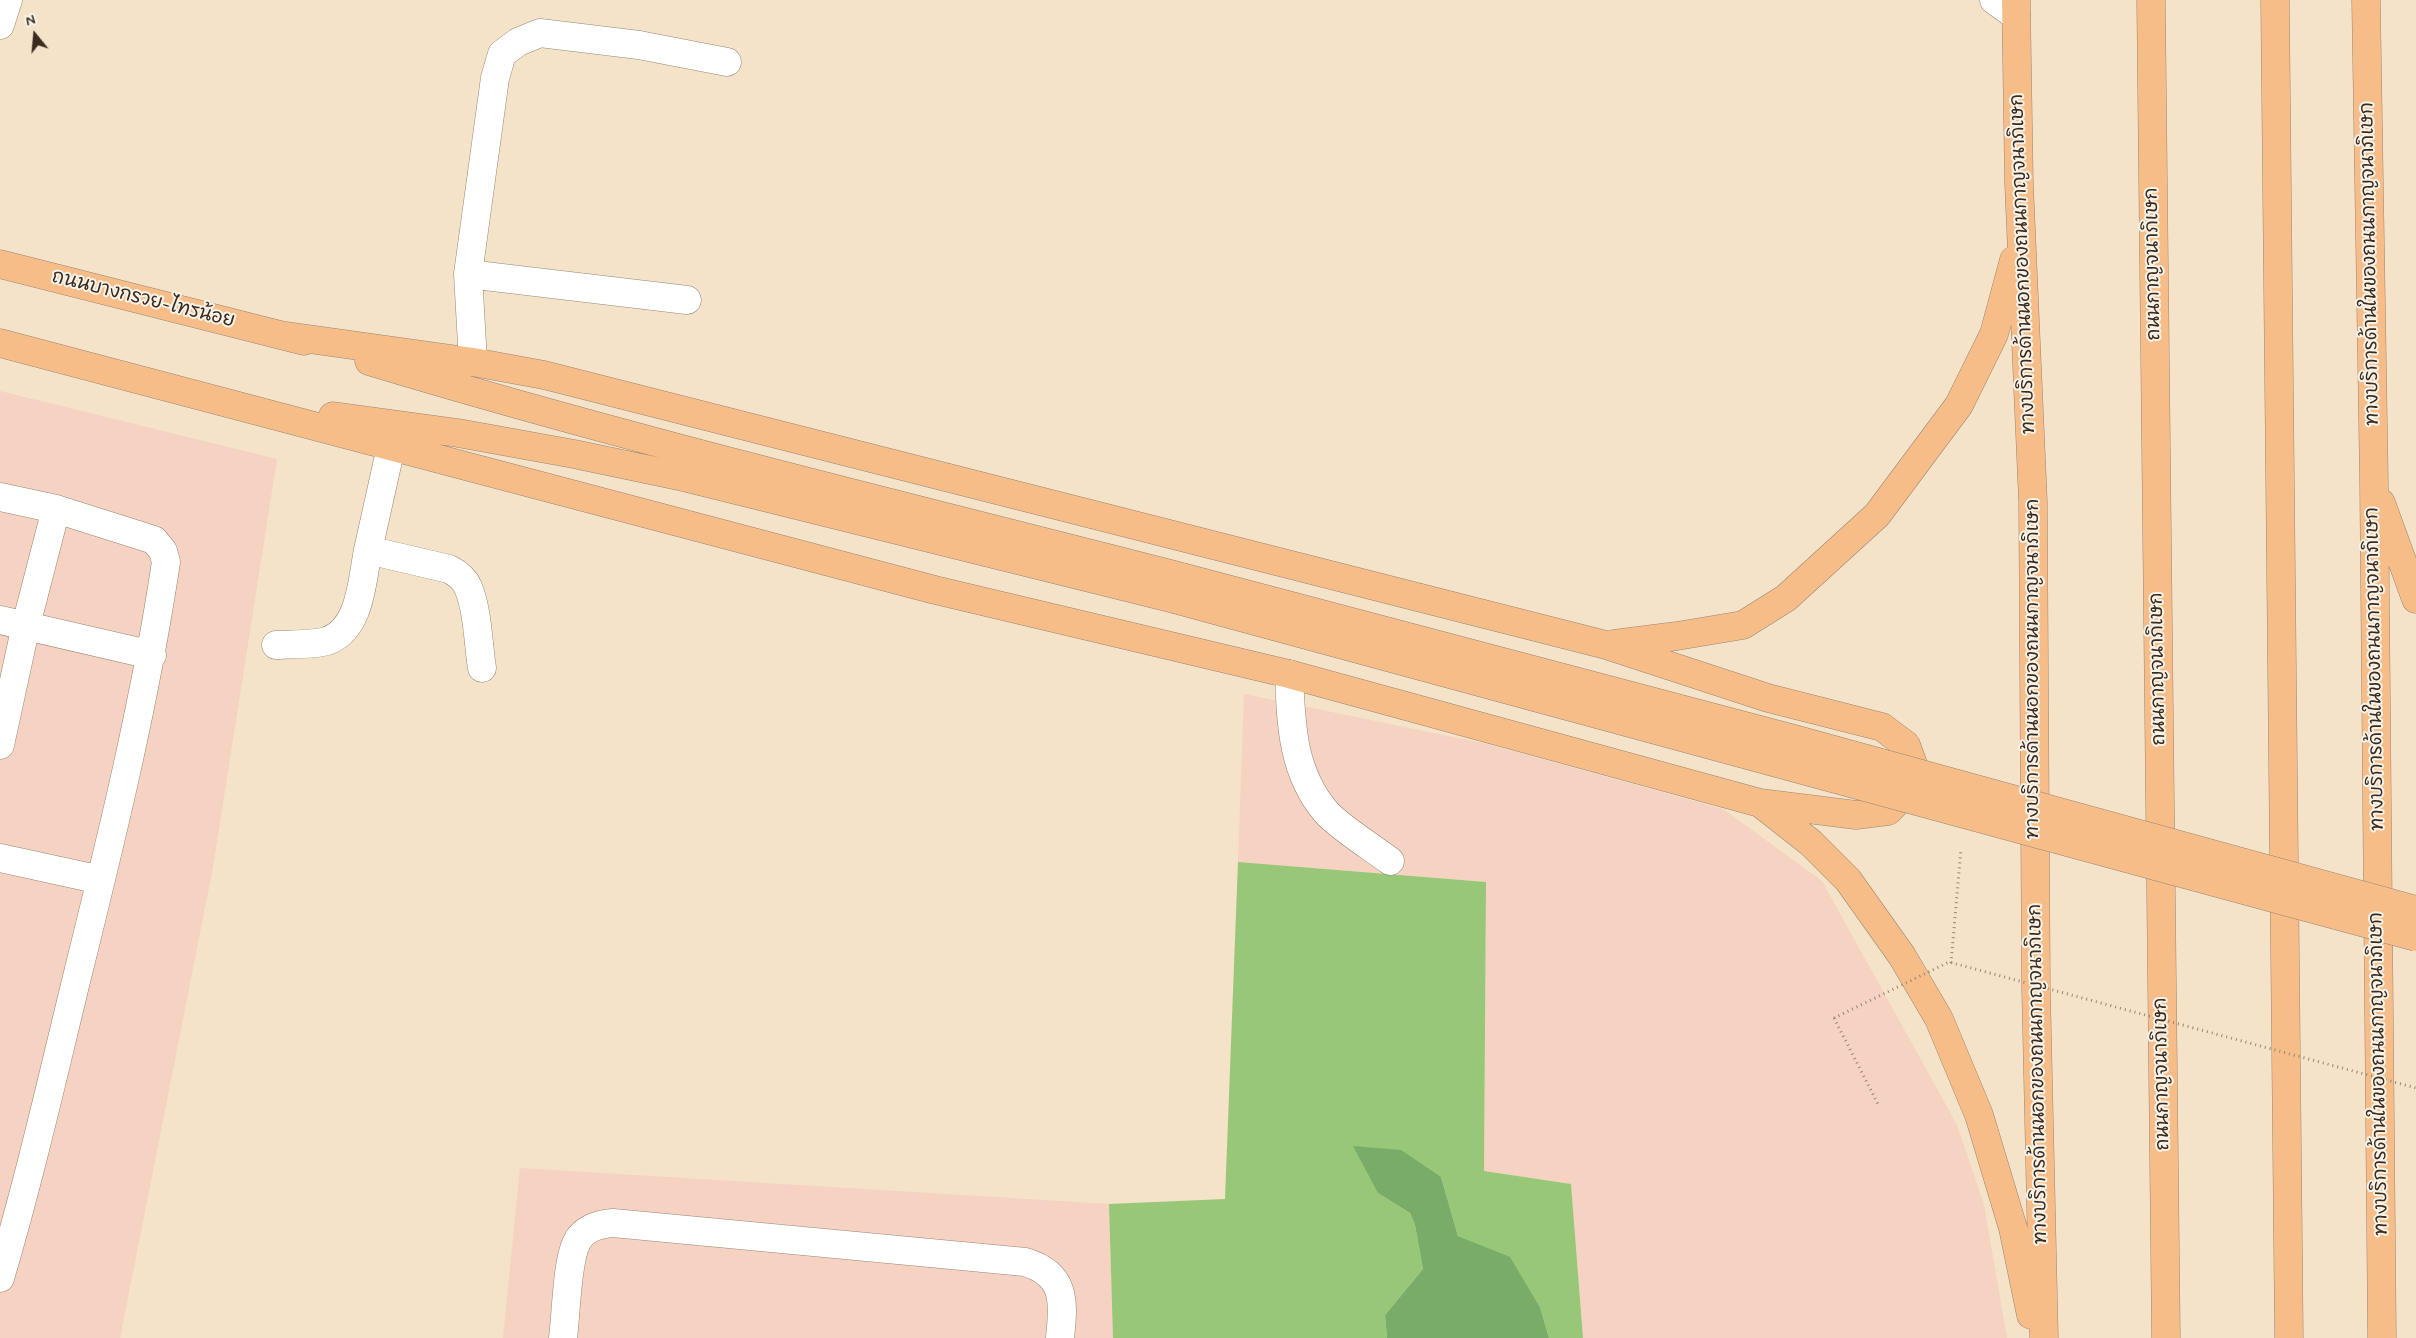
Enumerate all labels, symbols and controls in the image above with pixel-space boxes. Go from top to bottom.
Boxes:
north arrow [10,10,60,60]
text: N [24,11,38,31]
street label: ทางบริการด้านนอกของถนนกาญจนาภิเษก [2007,93,2041,435]
street label: ทางบริการด้านในของถนนกาญจนาภิเษก [2357,102,2385,426]
street label: ถนนกาญจนาภิเษก [2141,187,2167,341]
street label: ถนนบางกรวย-ไทรน้อย [49,266,237,334]
street label: ทางบริการด้านนอกของถนนกาญจนาภิเษก [2023,499,2045,839]
street label: ทางบริการด้านในของถนนกาญจนาภิเษก [2362,507,2390,831]
street label: ถนนกาญจนาภิเษก [2146,592,2172,746]
street label: ทางบริการด้านนอกของถนนกาญจนาภิเษก [2025,904,2053,1244]
street label: ทางบริการด้านในของถนนกาญจนาภิเษก [2366,912,2394,1236]
street label: ถนนกาญจนาภิเษก [2150,997,2176,1151]

